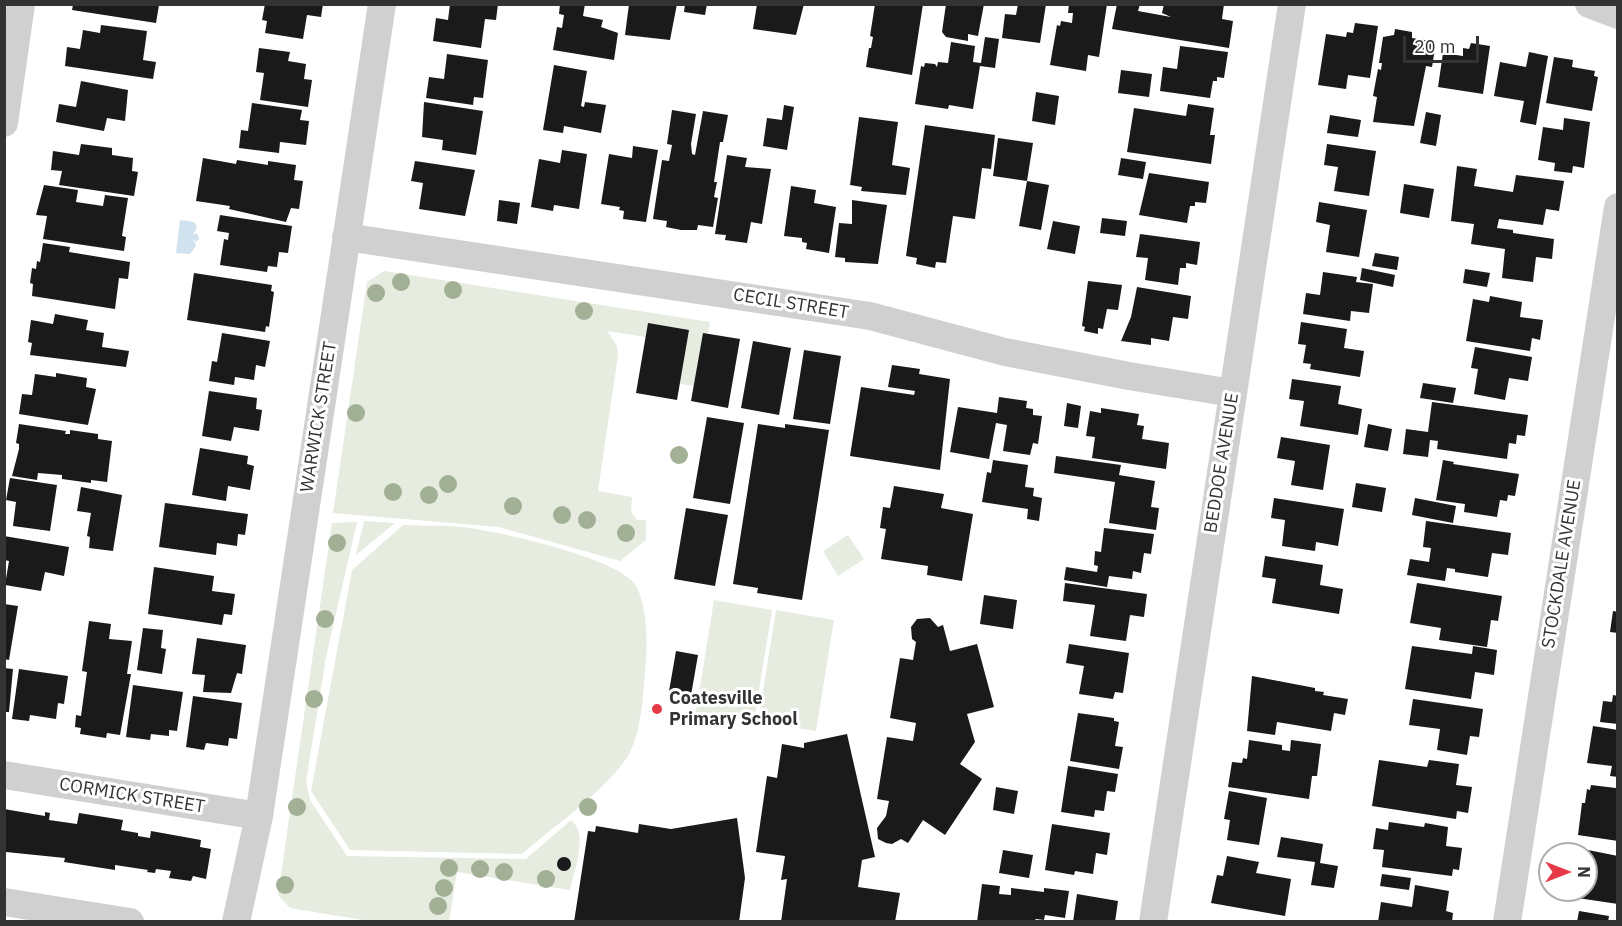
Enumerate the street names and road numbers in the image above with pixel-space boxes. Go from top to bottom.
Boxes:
street label: CECIL STREET [732,284,850,324]
street label: WARWICK STREET [296,340,342,494]
street label: BEDDOE AVENUE [1200,391,1244,535]
street label: STOCKDALE AVENUE [1538,478,1586,650]
street label: CORMICK STREET [58,774,206,818]

